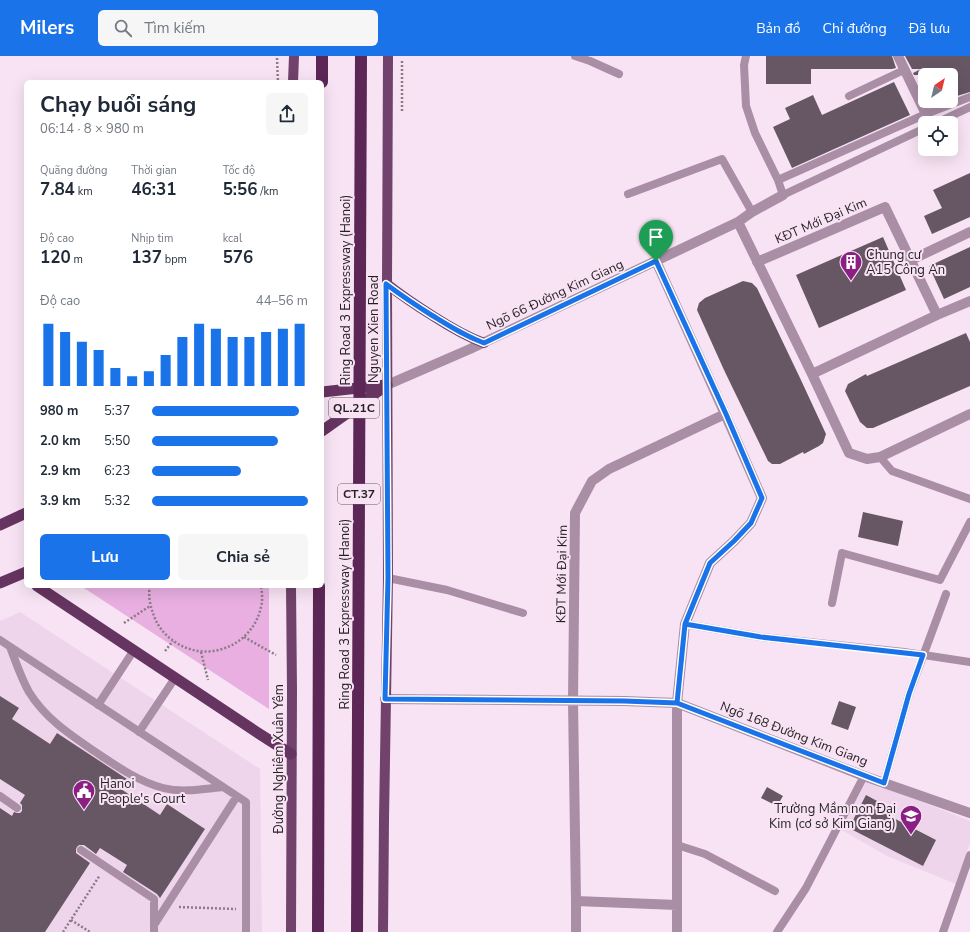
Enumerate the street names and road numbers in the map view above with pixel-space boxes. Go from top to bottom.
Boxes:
street label: KĐT Mới Đại Kim [772,194,870,248]
street label: Ring Road 3 Expressway (Hanoi) [337,195,355,385]
street label: Ngõ 66 Đường Kim Giang [484,255,626,335]
street label: Nguyen Xien Road [365,275,383,383]
road number: QL.21C [329,398,379,418]
road number: CT.37 [338,484,380,504]
street label: Ring Road 3 Expressway (Hanoi) [336,519,354,709]
street label: KĐT Mới Đại Kim [552,525,572,623]
street label: Đường Nghiêm Xuân Yêm [270,684,288,835]
street label: Ngõ 168 Đường Kim Giang [717,697,871,771]

